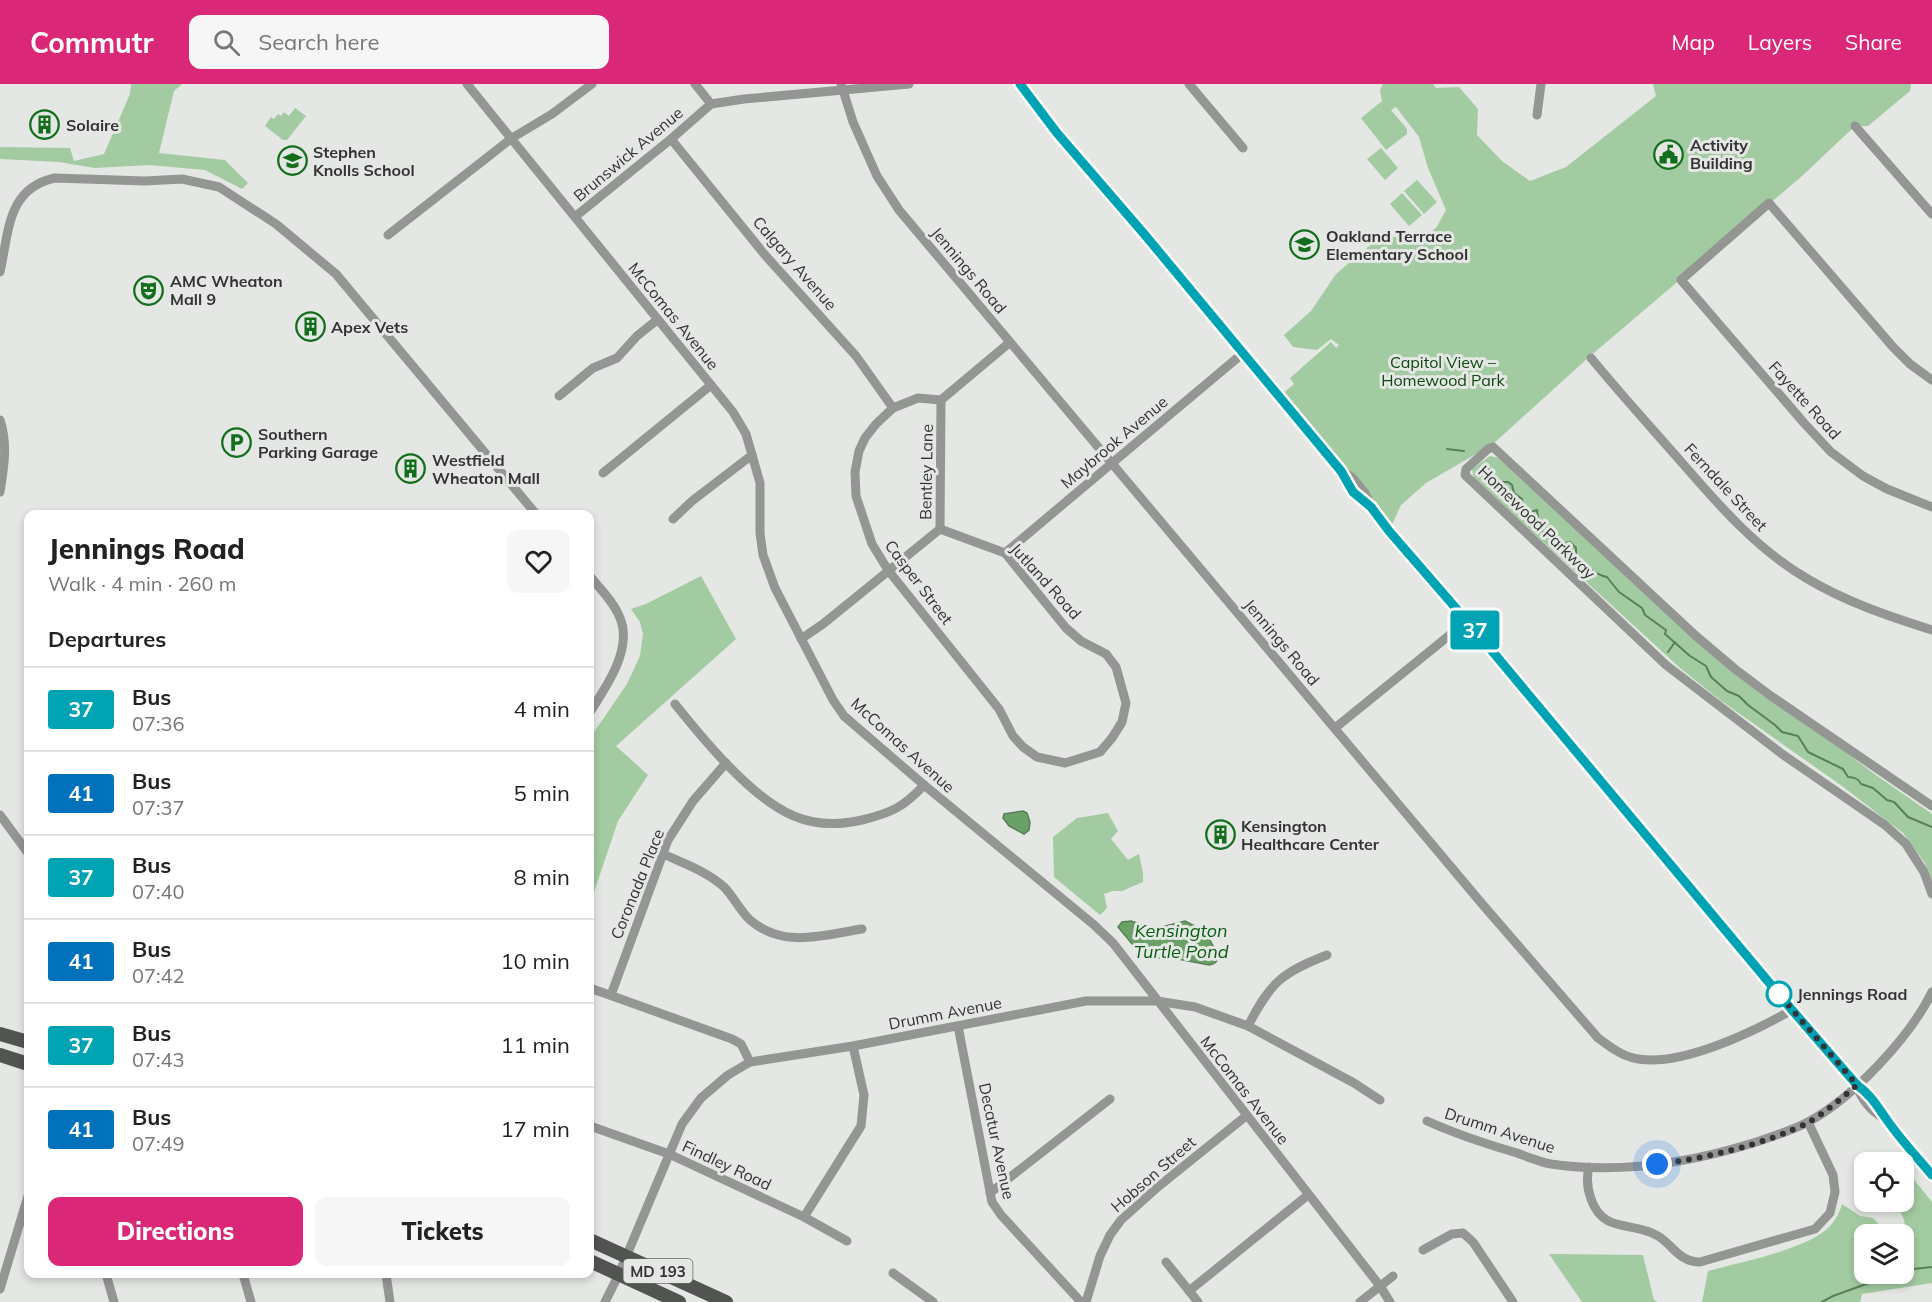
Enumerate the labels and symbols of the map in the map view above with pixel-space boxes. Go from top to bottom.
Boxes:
street label: Brunswick Avenue [569,102,687,206]
building icon: Solaire [29,109,61,141]
place label: Solaire [66,115,119,135]
place label: Activity Building [1690,135,1753,173]
public building icon: Activity Building [1653,138,1685,170]
place label: Stephen Knolls School [313,142,415,180]
school or university icon: Stephen Knolls School [276,145,308,177]
street label: Calgary Avenue [749,212,841,314]
street label: Jennings Road [927,223,1011,317]
place label: Oakland Terrace Elementary School [1326,226,1468,264]
school or university icon: Oakland Terrace Elementary School [1289,229,1321,261]
street label: McComas Avenue [624,258,724,374]
place label: AMC Wheaton Mall 9 [170,271,283,309]
theatre icon: AMC Wheaton Mall 9 [133,274,165,306]
building icon: Apex Vets [294,311,326,343]
place label: Apex Vets [331,317,408,337]
park label: Capitol View – Homewood Park [1381,352,1506,390]
street label: Fayette Road [1765,357,1845,443]
street label: Maybrook Avenue [1056,391,1172,493]
place label: Southern Parking Garage [258,424,378,462]
street label: Bentley Lane [915,424,937,520]
parking icon: Southern Parking Garage [221,427,253,459]
street label: Ferndale Street [1680,439,1772,535]
place label: Westfield Wheaton Mall [432,450,540,488]
building icon: Westfield Wheaton Mall [395,453,427,485]
street label: Homewood Parkway [1474,461,1600,583]
street label: Casper Street [881,536,958,629]
street label: Jutland Road [1006,539,1086,623]
street label: Jennings Road [1240,595,1324,689]
line badge: 37 [1448,610,1502,650]
street label: McComas Avenue [847,693,959,797]
place label: Kensington Healthcare Center [1241,816,1380,854]
building icon: Kensington Healthcare Center [1204,819,1236,851]
street label: Coronada Place [606,826,668,942]
water label: Kensington Turtle Pond [1134,919,1229,963]
marker: Jennings Road [1766,981,1792,1007]
place label: Jennings Road [1797,984,1907,1004]
street label: Drumm Avenue [887,992,1003,1034]
street label: McComas Avenue [1196,1032,1294,1148]
street label: Decatur Avenue [975,1081,1019,1201]
street label: Drumm Avenue [1442,1103,1558,1157]
street label: Hobson Street [1106,1131,1200,1216]
street label: Findley Road [679,1136,775,1194]
your location [1642,1149,1672,1179]
road number: MD 193 [624,1259,692,1283]

